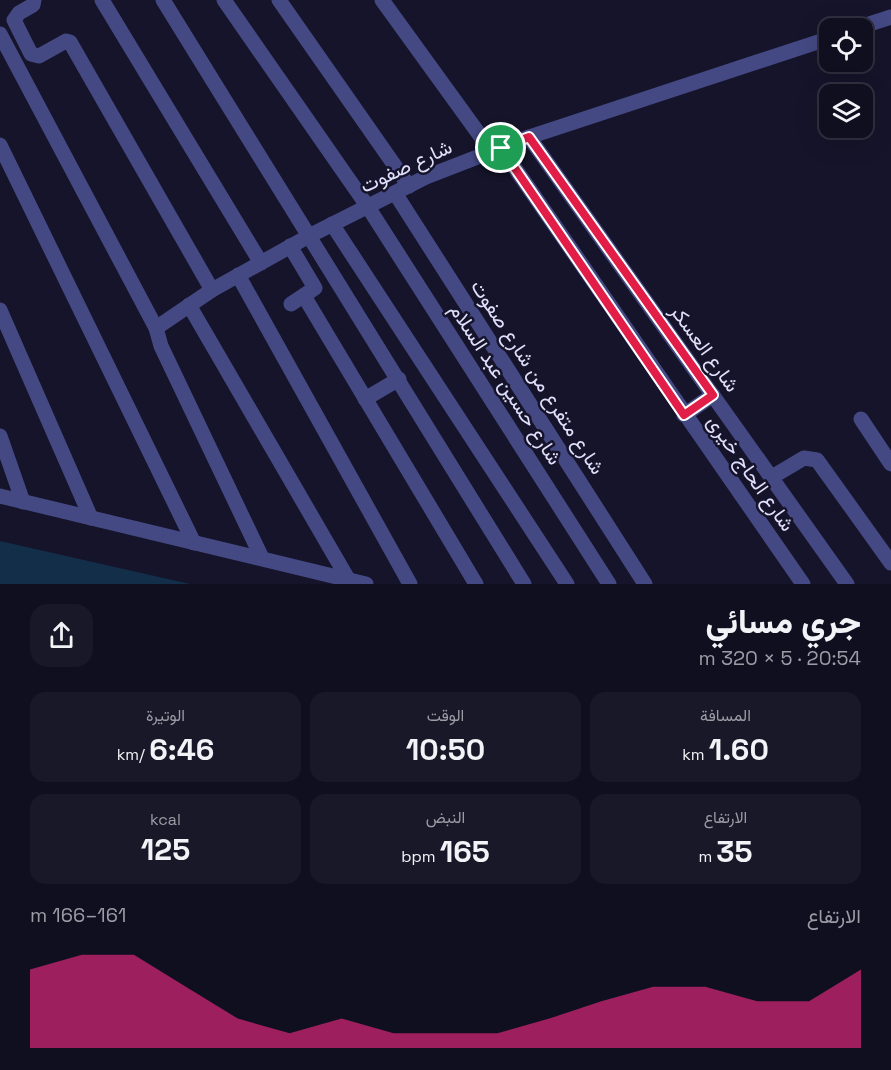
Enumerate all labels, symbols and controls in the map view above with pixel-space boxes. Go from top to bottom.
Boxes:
map controls [819,18,873,138]
button: locate [819,18,873,72]
button: layers [819,84,873,138]
pin [475,122,526,173]
icon: arrive [484,131,517,164]
street label: شارع صفوت [356,133,457,199]
street label: شارع متفرع من شارع صفوت [464,275,611,480]
street label: شارع حسين عبد السلام [443,298,568,470]
street label: شارع العسكر [663,298,746,398]
street label: شارع الحاج خيرى [700,410,801,537]
text: جري مسائي [706,601,861,643]
button: share [30,604,93,667]
text: 20:54 · 5 × 320 m [699,645,861,671]
text: الوتيرة [146,705,185,726]
text: الوقت [427,705,464,726]
text: المسافة [700,705,751,726]
text: 6:46 [149,730,214,769]
text: 10:50 [406,730,485,769]
text: 1.60 [709,730,769,769]
text: /km [117,744,149,765]
text: km [682,744,709,765]
text: النبض [426,807,465,828]
text: الارتفاع [704,807,747,828]
text: kcal [150,809,181,830]
text: 125 [141,830,190,869]
text: 165 [440,832,490,871]
text: 35 [716,832,753,871]
text: bpm [401,846,440,867]
text: m [698,846,716,867]
text: 161–166 m [30,902,126,928]
text: الارتفاع [807,903,861,929]

